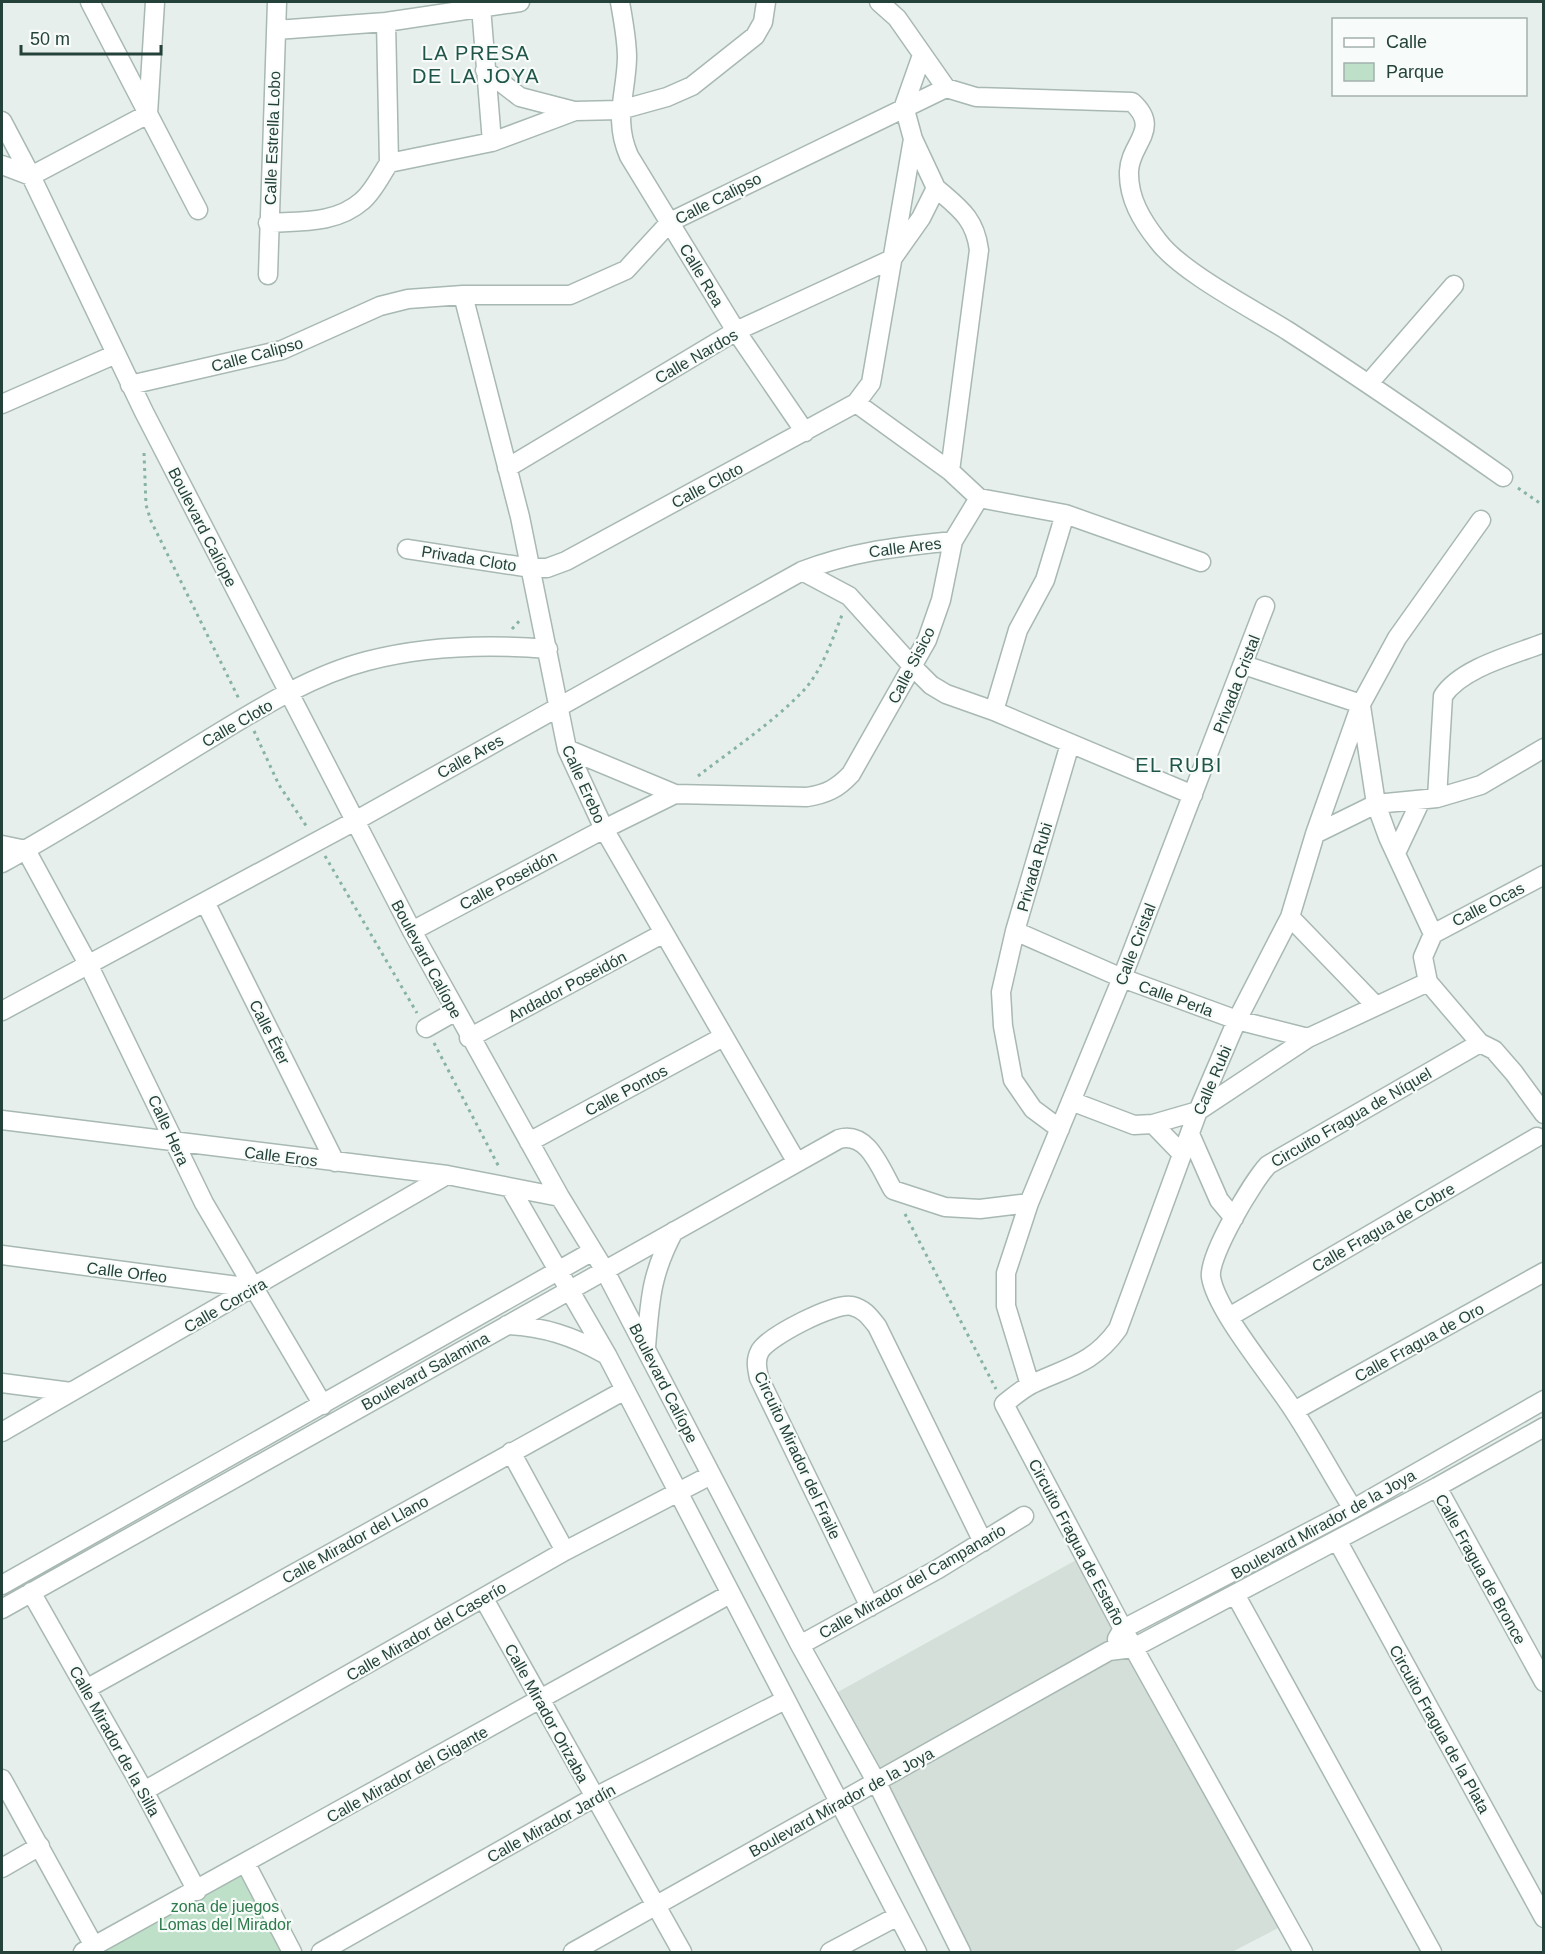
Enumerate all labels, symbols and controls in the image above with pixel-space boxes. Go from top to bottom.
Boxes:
scale bar [21,18,160,56]
legend [1332,18,1527,96]
text: 50 m [30,29,70,49]
text: Calle [1386,32,1427,52]
district label: LA PRESA DE LA JOYA [412,42,540,87]
text: Parque [1386,62,1444,82]
street label: Calle Estrella Lobo [262,71,283,205]
street label: Calle Calipso [672,169,764,227]
street label: Calle Rea [676,241,727,310]
street label: Calle Nardos [652,326,741,387]
street label: Calle Calipso [209,334,305,375]
street label: Calle Cloto [669,460,746,511]
street label: Boulevard Calíope [165,465,240,590]
street label: Calle Ares [868,535,942,560]
street label: Privada Cloto [420,543,518,574]
street label: Calle Sisico [885,624,938,706]
street label: Privada Cristal [1210,633,1263,736]
street label: Calle Cloto [199,696,275,750]
street label: Calle Ares [434,731,506,782]
street label: Calle Erebo [559,743,608,826]
district label: EL RUBI [1135,754,1223,776]
street label: Privada Rubi [1014,821,1055,914]
street label: Calle Poseidón [457,848,560,913]
street label: Calle Ocas [1450,879,1527,930]
street label: Boulevard Calíope [388,897,465,1021]
street label: Calle Cristal [1112,901,1159,987]
street label: Andador Poseidón [505,948,629,1025]
street label: Calle Perla [1136,977,1216,1020]
street label: Calle Éter [246,997,294,1068]
street label: Calle Rubi [1190,1043,1235,1117]
street label: Calle Pontos [582,1062,670,1119]
street label: Circuito Fragua de Níquel [1268,1064,1434,1170]
street label: Calle Hera [145,1092,192,1168]
street label: Calle Eros [243,1144,319,1169]
street label: Calle Fragua de Cobre [1309,1180,1458,1275]
street label: Calle Orfeo [86,1259,168,1286]
street label: Calle Corcira [181,1275,270,1336]
street label: Calle Fragua de Oro [1352,1300,1487,1385]
street label: Boulevard Calíope [626,1321,701,1446]
street label: Boulevard Salamina [358,1329,492,1414]
street label: Circuito Mirador del Fraile [751,1369,844,1542]
street label: Circuito Fragua de Estaño [1025,1456,1128,1628]
street label: Boulevard Mirador de la Joya [1228,1467,1418,1582]
street label: Calle Fragua de Bronce [1432,1491,1529,1647]
street label: Calle Mirador del Llano [279,1492,431,1587]
street label: Calle Mirador del Campanario [816,1521,1009,1642]
street label: Calle Mirador del Caserío [343,1579,509,1684]
street label: Calle Mirador Orizaba [501,1641,592,1786]
street label: Circuito Fragua de la Plata [1386,1642,1493,1816]
street label: Calle Mirador de la Silla [66,1663,163,1819]
street label: Calle Mirador del Gigante [324,1723,491,1826]
street label: Boulevard Mirador de la Joya [746,1745,936,1860]
street label: Calle Mirador Jardín [484,1781,618,1866]
park label: zona de juegos Lomas del Mirador [159,1898,292,1933]

